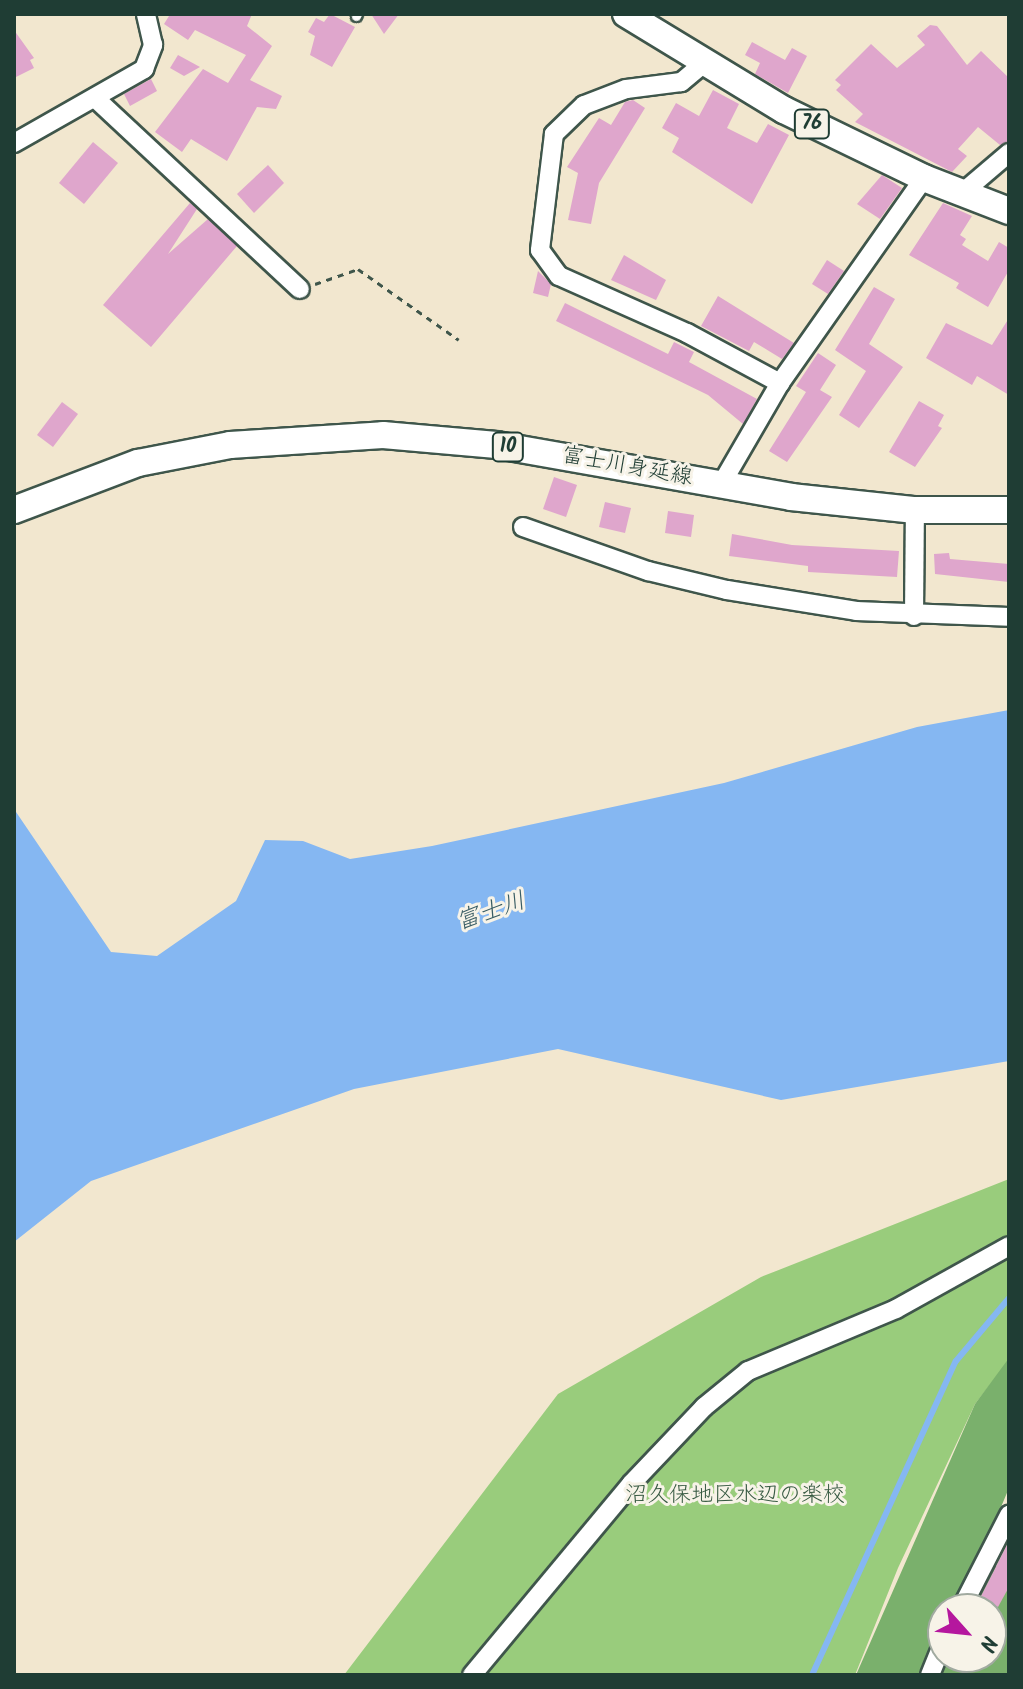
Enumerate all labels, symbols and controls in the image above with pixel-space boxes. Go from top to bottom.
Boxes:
road number: 76 [792,108,832,140]
road number: 10 [490,431,526,463]
street label: 富士川身延線 [560,443,694,491]
water label: 富士川 [452,887,530,937]
park label: 沼久保地区水辺の楽校 [625,1483,845,1509]
north arrow [927,1593,1007,1673]
text: N [968,1629,1006,1657]

